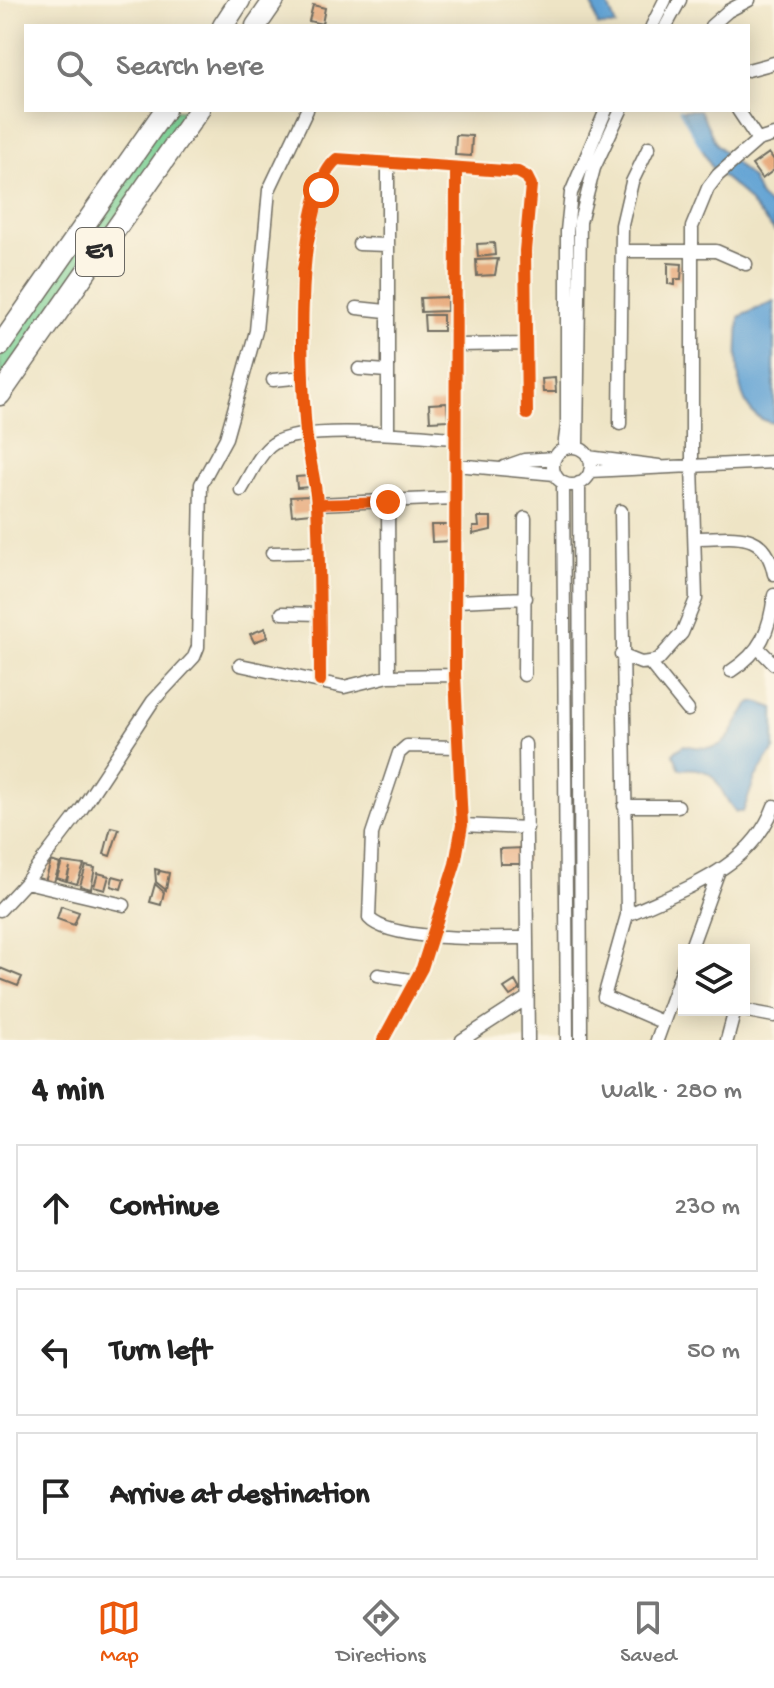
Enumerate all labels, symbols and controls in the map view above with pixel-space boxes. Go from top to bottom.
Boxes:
search box [24,24,750,112]
icon: search [52,46,96,90]
text: Search here [116,51,264,86]
route start [303,172,339,208]
road number: E1 [76,228,124,276]
route end [370,484,406,520]
map controls [678,944,750,1016]
button: layers [678,944,750,1016]
text: 4 min [32,1072,104,1112]
text: Walk · 280 m [601,1077,742,1108]
icon: ahead [34,1186,78,1230]
text: Continue [110,1191,219,1226]
text: 230 m [674,1193,740,1224]
icon: left [34,1330,78,1374]
text: Turn left [110,1335,211,1370]
text: 50 m [687,1337,740,1368]
icon: arrive [34,1474,78,1518]
text: Arrive at destination [110,1479,370,1514]
tab: Map [97,1596,141,1670]
tab: Directions [336,1596,426,1670]
tab: Saved [620,1596,677,1670]

